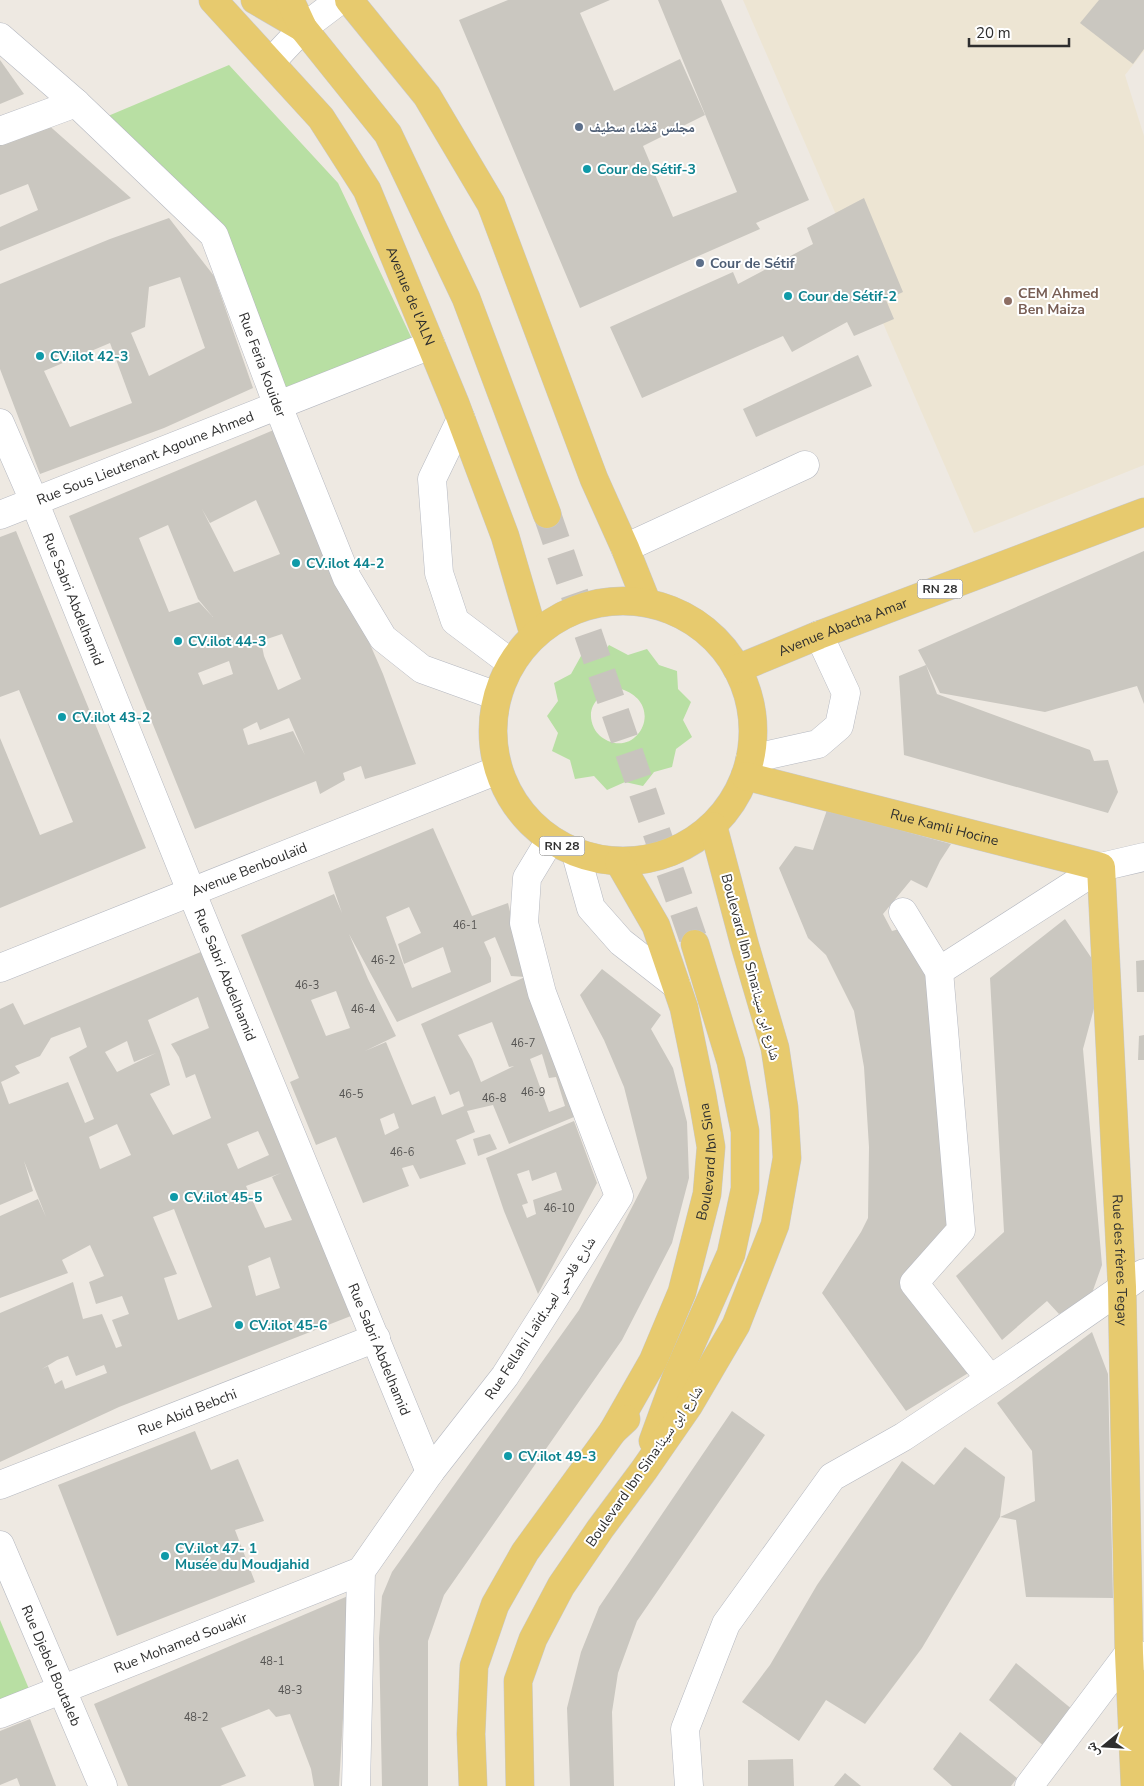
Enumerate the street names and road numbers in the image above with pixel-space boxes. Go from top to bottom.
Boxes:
street label: Avenue de l'ALN [381,244,439,348]
street label: Rue Feria Kouider [234,310,290,420]
street label: Rue Sous Lieutenant Agoune Ahmed [34,407,257,510]
street label: Rue Sabri Abdelhamid [38,530,108,669]
road number: RN 28 [918,580,962,598]
street label: Avenue Abacha Amar [775,593,910,661]
street label: Rue Kamli Hocine [888,805,1001,850]
road number: RN 28 [540,836,584,856]
street label: Avenue Benboulaïd [189,838,310,901]
street label: Boulevard Ibn Sina:شارع ابن سينا [716,872,785,1063]
street label: Rue Sabri Abdelhamid [189,906,261,1044]
street label: Boulevard Ibn Sina [692,1102,721,1222]
street label: Rue des frères Tegay [1107,1194,1132,1327]
street label: Rue Fellahi Laïd;شارع فلاحي لعيد [481,1233,602,1404]
street label: Rue Sabri Abdelhamid [343,1280,415,1418]
street label: Boulevard Ibn Sina:شارع ابن سينا [581,1382,707,1551]
street label: Rue Abid Bebchi [135,1384,240,1440]
street label: Rue Djebel Boutaleb [17,1602,85,1729]
street label: Rue Mohamed Souakir [111,1608,250,1678]

